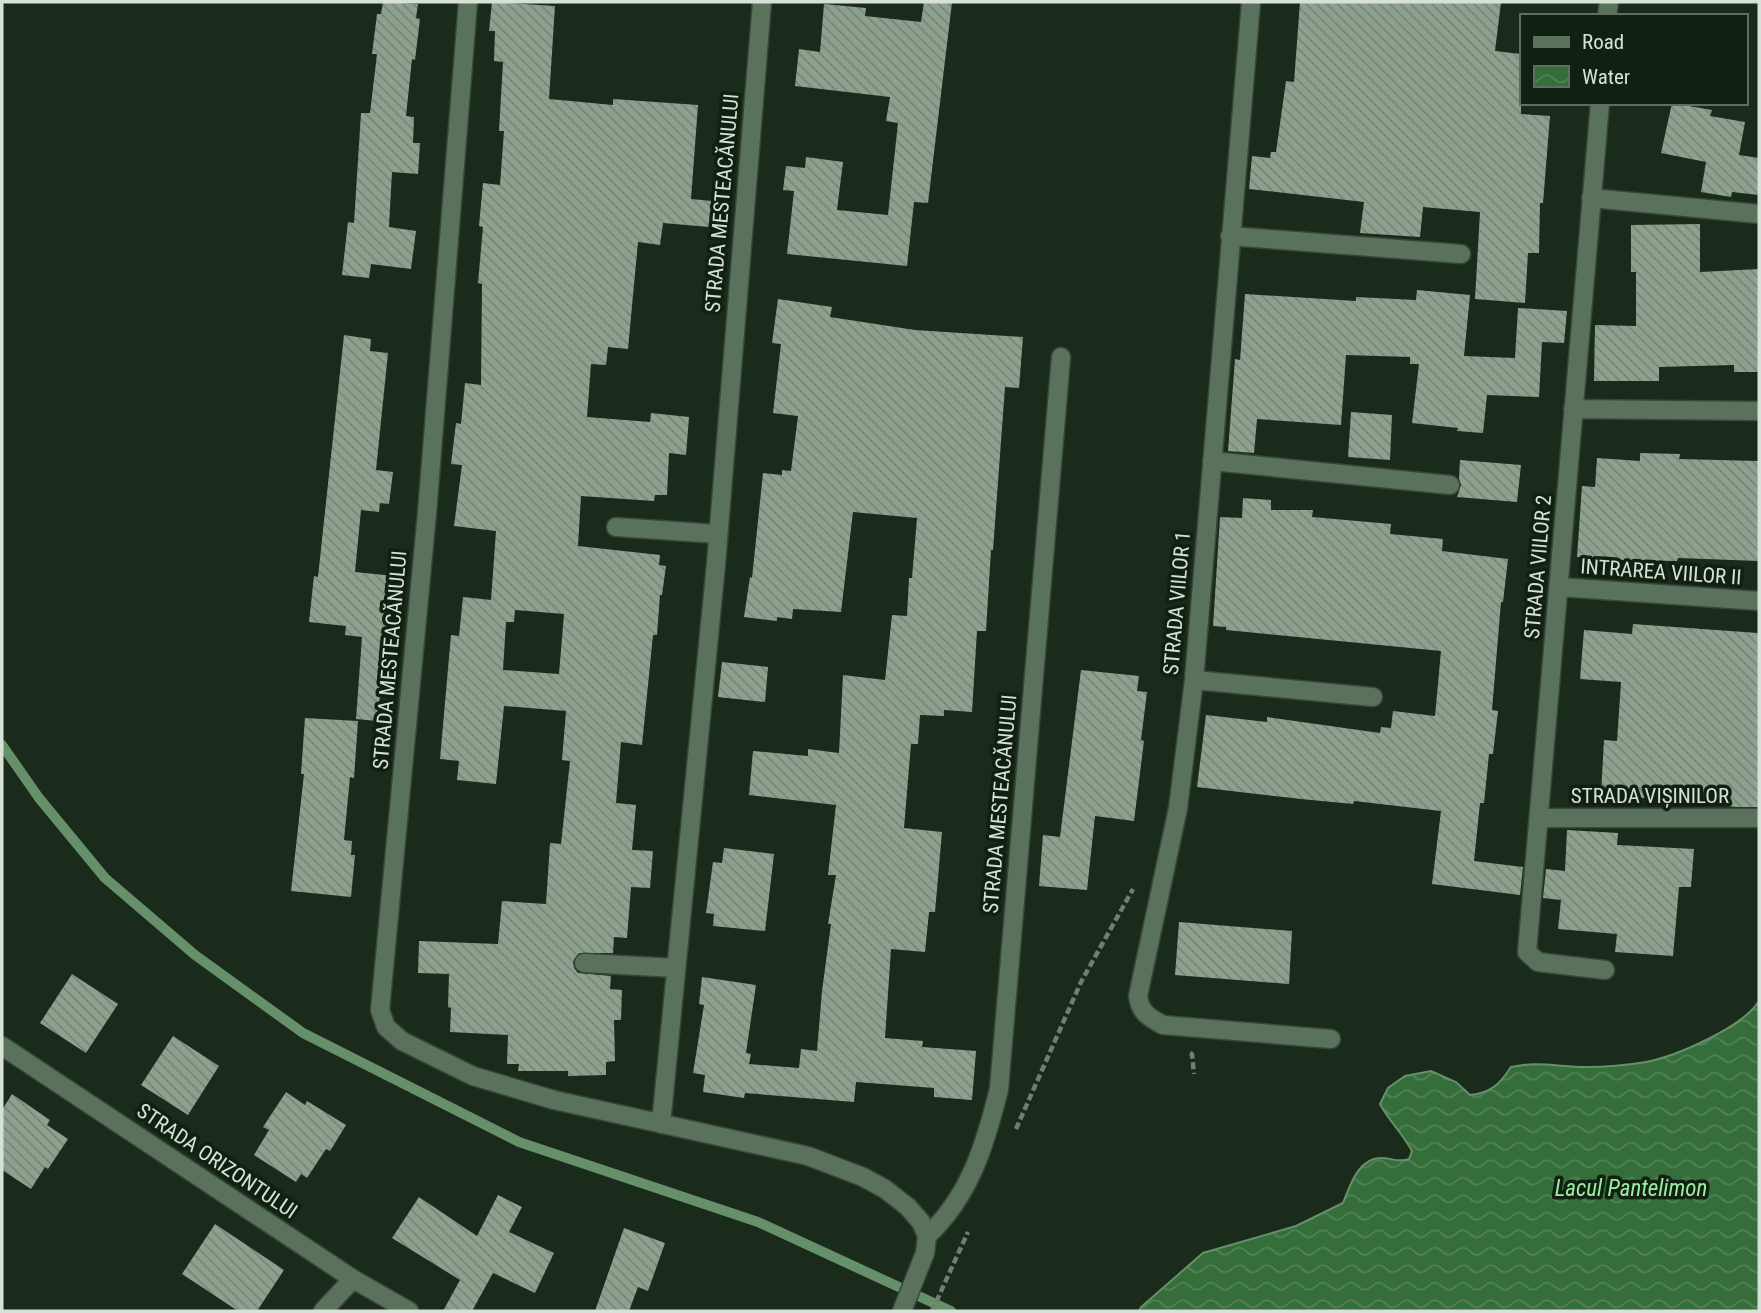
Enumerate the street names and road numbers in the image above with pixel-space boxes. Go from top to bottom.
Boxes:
street label: STRADA MESTEACĂNULUI [700,93,744,313]
street label: STRADA VIILOR 2 [1520,494,1556,640]
street label: STRADA VIILOR 1 [1159,530,1195,676]
street label: STRADA MESTEACĂNULUI [368,550,412,770]
street label: INTRAREA VIILOR II [1580,554,1742,590]
street label: STRADA MESTEACĂNULUI [978,694,1022,914]
street label: STRADA VIȘINILOR [1571,784,1729,808]
street label: STRADA ORIZONTULUI [132,1098,302,1224]

